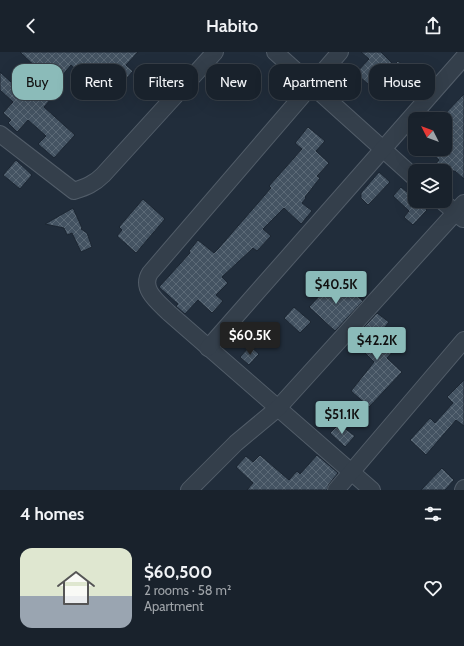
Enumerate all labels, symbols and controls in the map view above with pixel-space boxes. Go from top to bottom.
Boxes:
icon: back [20,15,42,37]
text: Habito [206,15,258,37]
icon: share [422,15,444,37]
chip: Buy [12,64,63,100]
chip: Rent [71,64,126,100]
chip: Filters [134,64,198,100]
chip: New [206,64,261,100]
chip: Apartment [269,64,361,100]
chip: House [369,64,435,100]
north arrow [408,112,452,156]
map controls [408,112,452,208]
button: layers [408,164,452,208]
pin: $40.5K [303,271,369,305]
text: $40.5K [315,276,357,292]
pin: $60.5K [217,322,283,356]
text: $60.5K [229,327,271,343]
pin: $42.2K [344,327,410,361]
text: $42.2K [357,332,397,348]
pin: $51.1K [309,401,375,435]
text: $51.1K [325,406,359,422]
icon: filters [422,503,444,525]
text: 4 homes [20,504,84,524]
text: $60,500 [144,562,212,582]
icon: home [52,564,100,612]
icon: heart [422,577,444,599]
text: 2 rooms · 58 m² [144,582,231,598]
text: Apartment [144,598,204,614]

